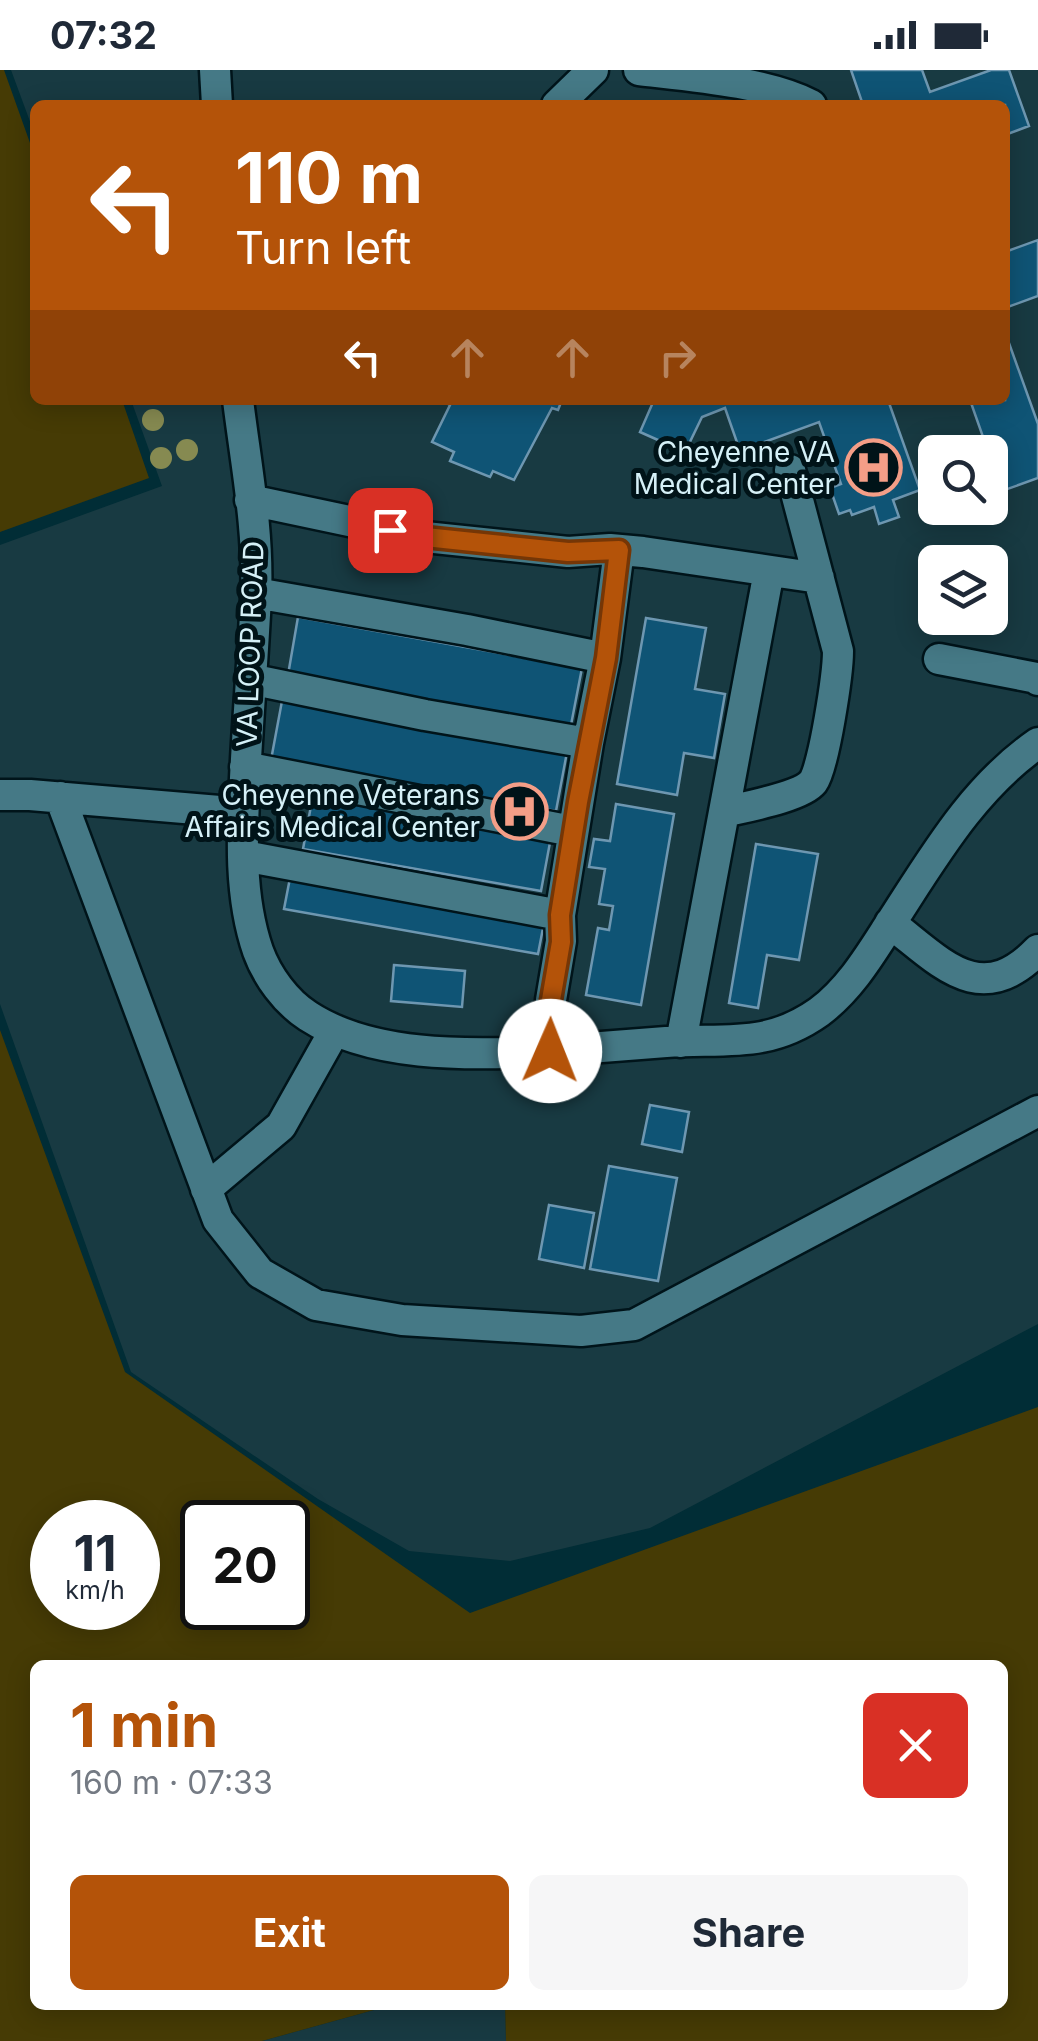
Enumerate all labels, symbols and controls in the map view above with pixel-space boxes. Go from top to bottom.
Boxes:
text: 07:32 [50,12,157,58]
text: 110 m [235,135,423,220]
icon: left [70,140,200,270]
text: Turn left [235,220,411,275]
icon: left [335,330,390,385]
icon: ahead [440,330,495,385]
icon: ahead [545,330,600,385]
icon: right [650,330,705,385]
place label: Cheyenne VA Medical Center [634,435,835,501]
map controls [918,435,1008,635]
button: search [918,435,1008,525]
hospital icon: Cheyenne VA Medical Center [844,438,904,498]
pin [348,488,433,573]
icon: arrive [363,503,418,558]
street label: VA LOOP ROAD [229,540,271,748]
button: layers [918,545,1008,635]
place label: Cheyenne Veterans Affairs Medical Center [185,778,480,844]
hospital icon: Cheyenne Veterans Affairs Medical Center [489,781,549,841]
position arrow [498,999,602,1103]
speed limit sign: 20 [180,1500,310,1630]
text: 11 [73,1523,117,1583]
text: km/h [65,1575,125,1605]
text: 1 min [70,1689,218,1761]
button: close [863,1693,968,1798]
text: 160 m · 07:33 [70,1763,273,1802]
button: Exit [70,1875,509,1990]
button: Share [529,1875,968,1990]

